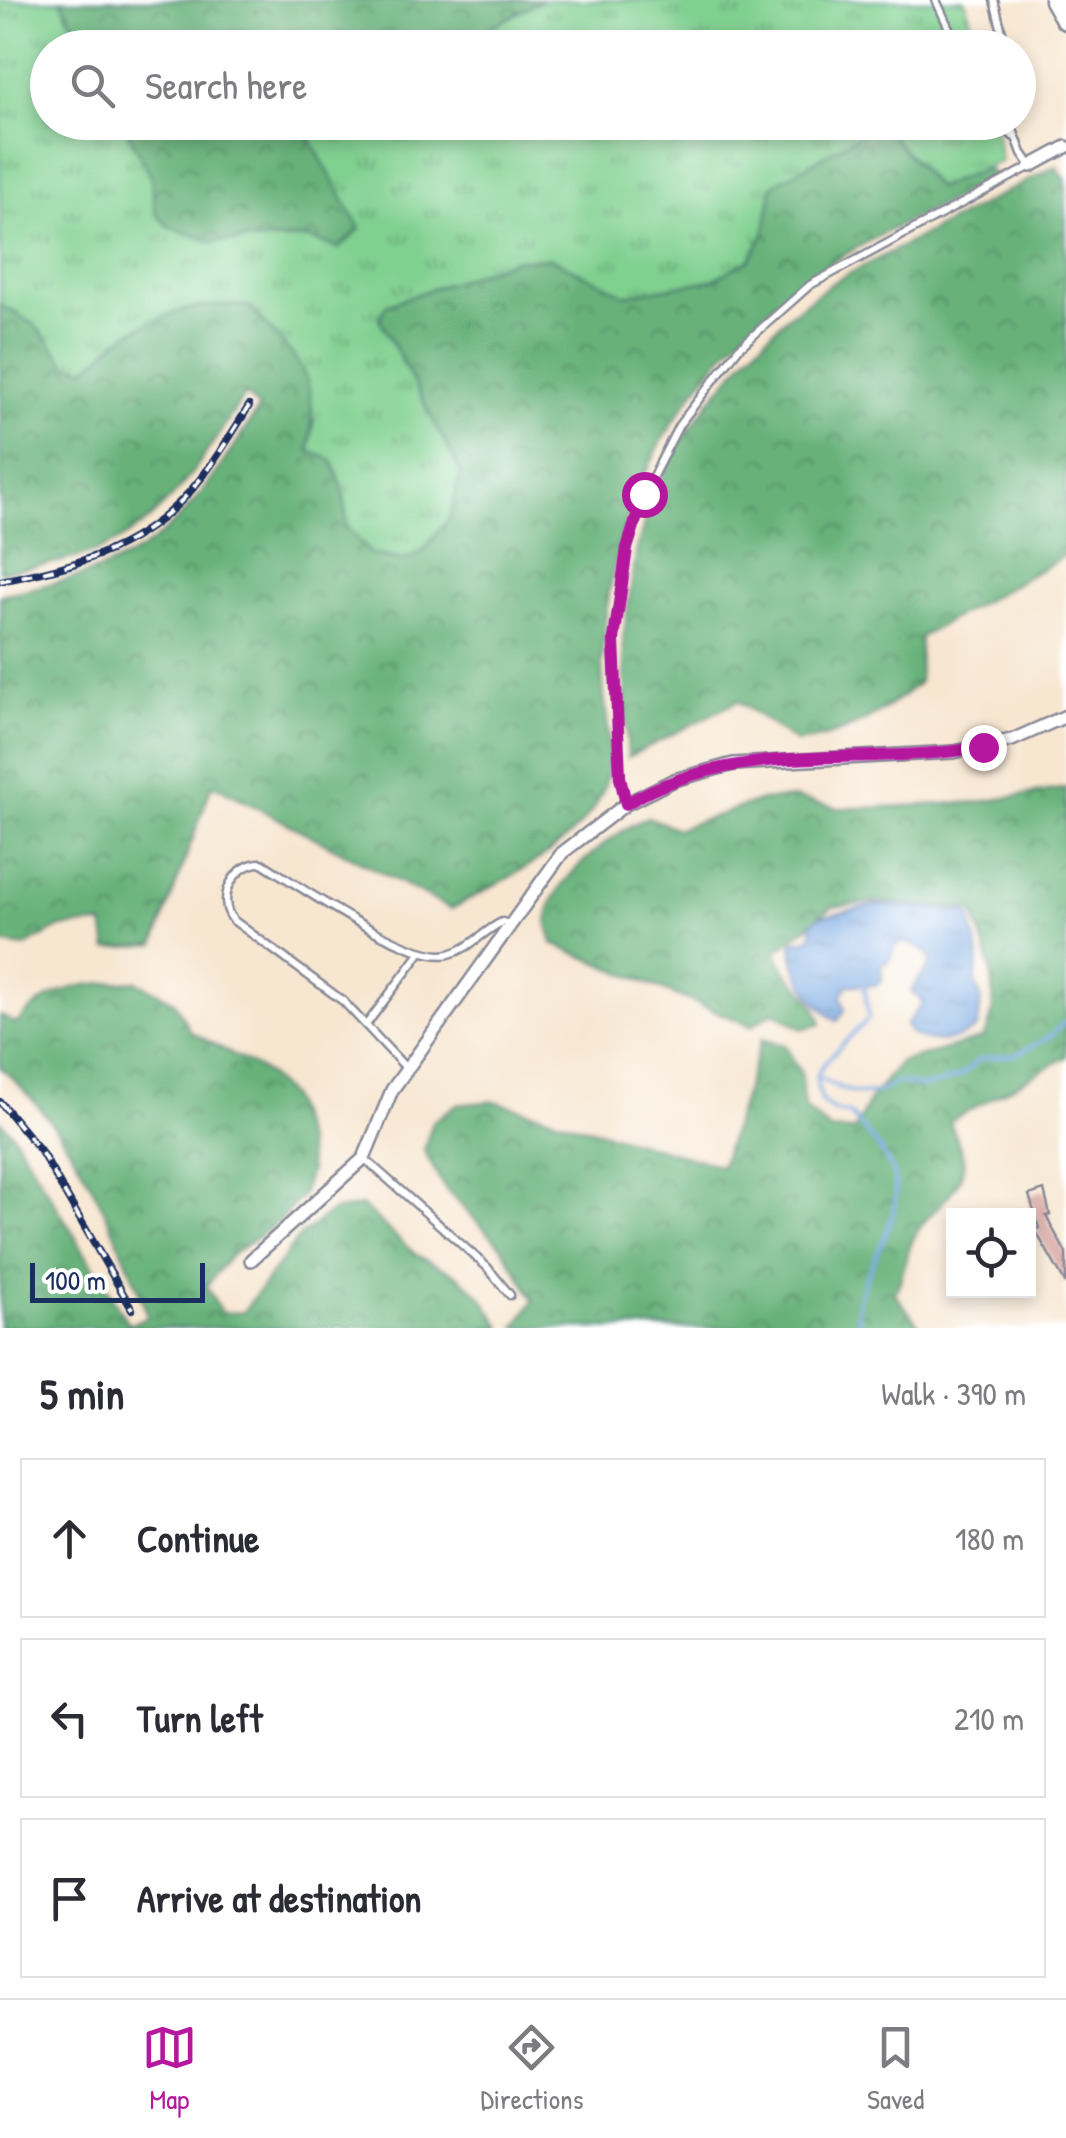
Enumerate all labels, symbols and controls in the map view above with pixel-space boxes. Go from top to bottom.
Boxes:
search box [30,30,1036,140]
icon: search [65,58,120,113]
text: Search here [145,59,307,111]
route start [622,472,668,518]
route end [961,725,1007,771]
map controls [946,1208,1036,1298]
button: locate [946,1208,1036,1298]
scale bar [30,1258,205,1302]
text: 100 m [45,1261,106,1299]
text: 5 min [40,1365,124,1422]
text: Walk · 390 m [881,1372,1026,1415]
icon: ahead [42,1511,97,1566]
text: Continue [137,1512,259,1564]
text: 180 m [955,1517,1024,1560]
icon: left [42,1691,97,1746]
text: Turn left [137,1692,262,1744]
text: 210 m [954,1697,1024,1740]
icon: arrive [42,1871,97,1926]
text: Arrive at destination [137,1872,421,1924]
tab: Map [142,2020,197,2118]
tab: Directions [480,2020,583,2118]
tab: Saved [867,2020,924,2118]

